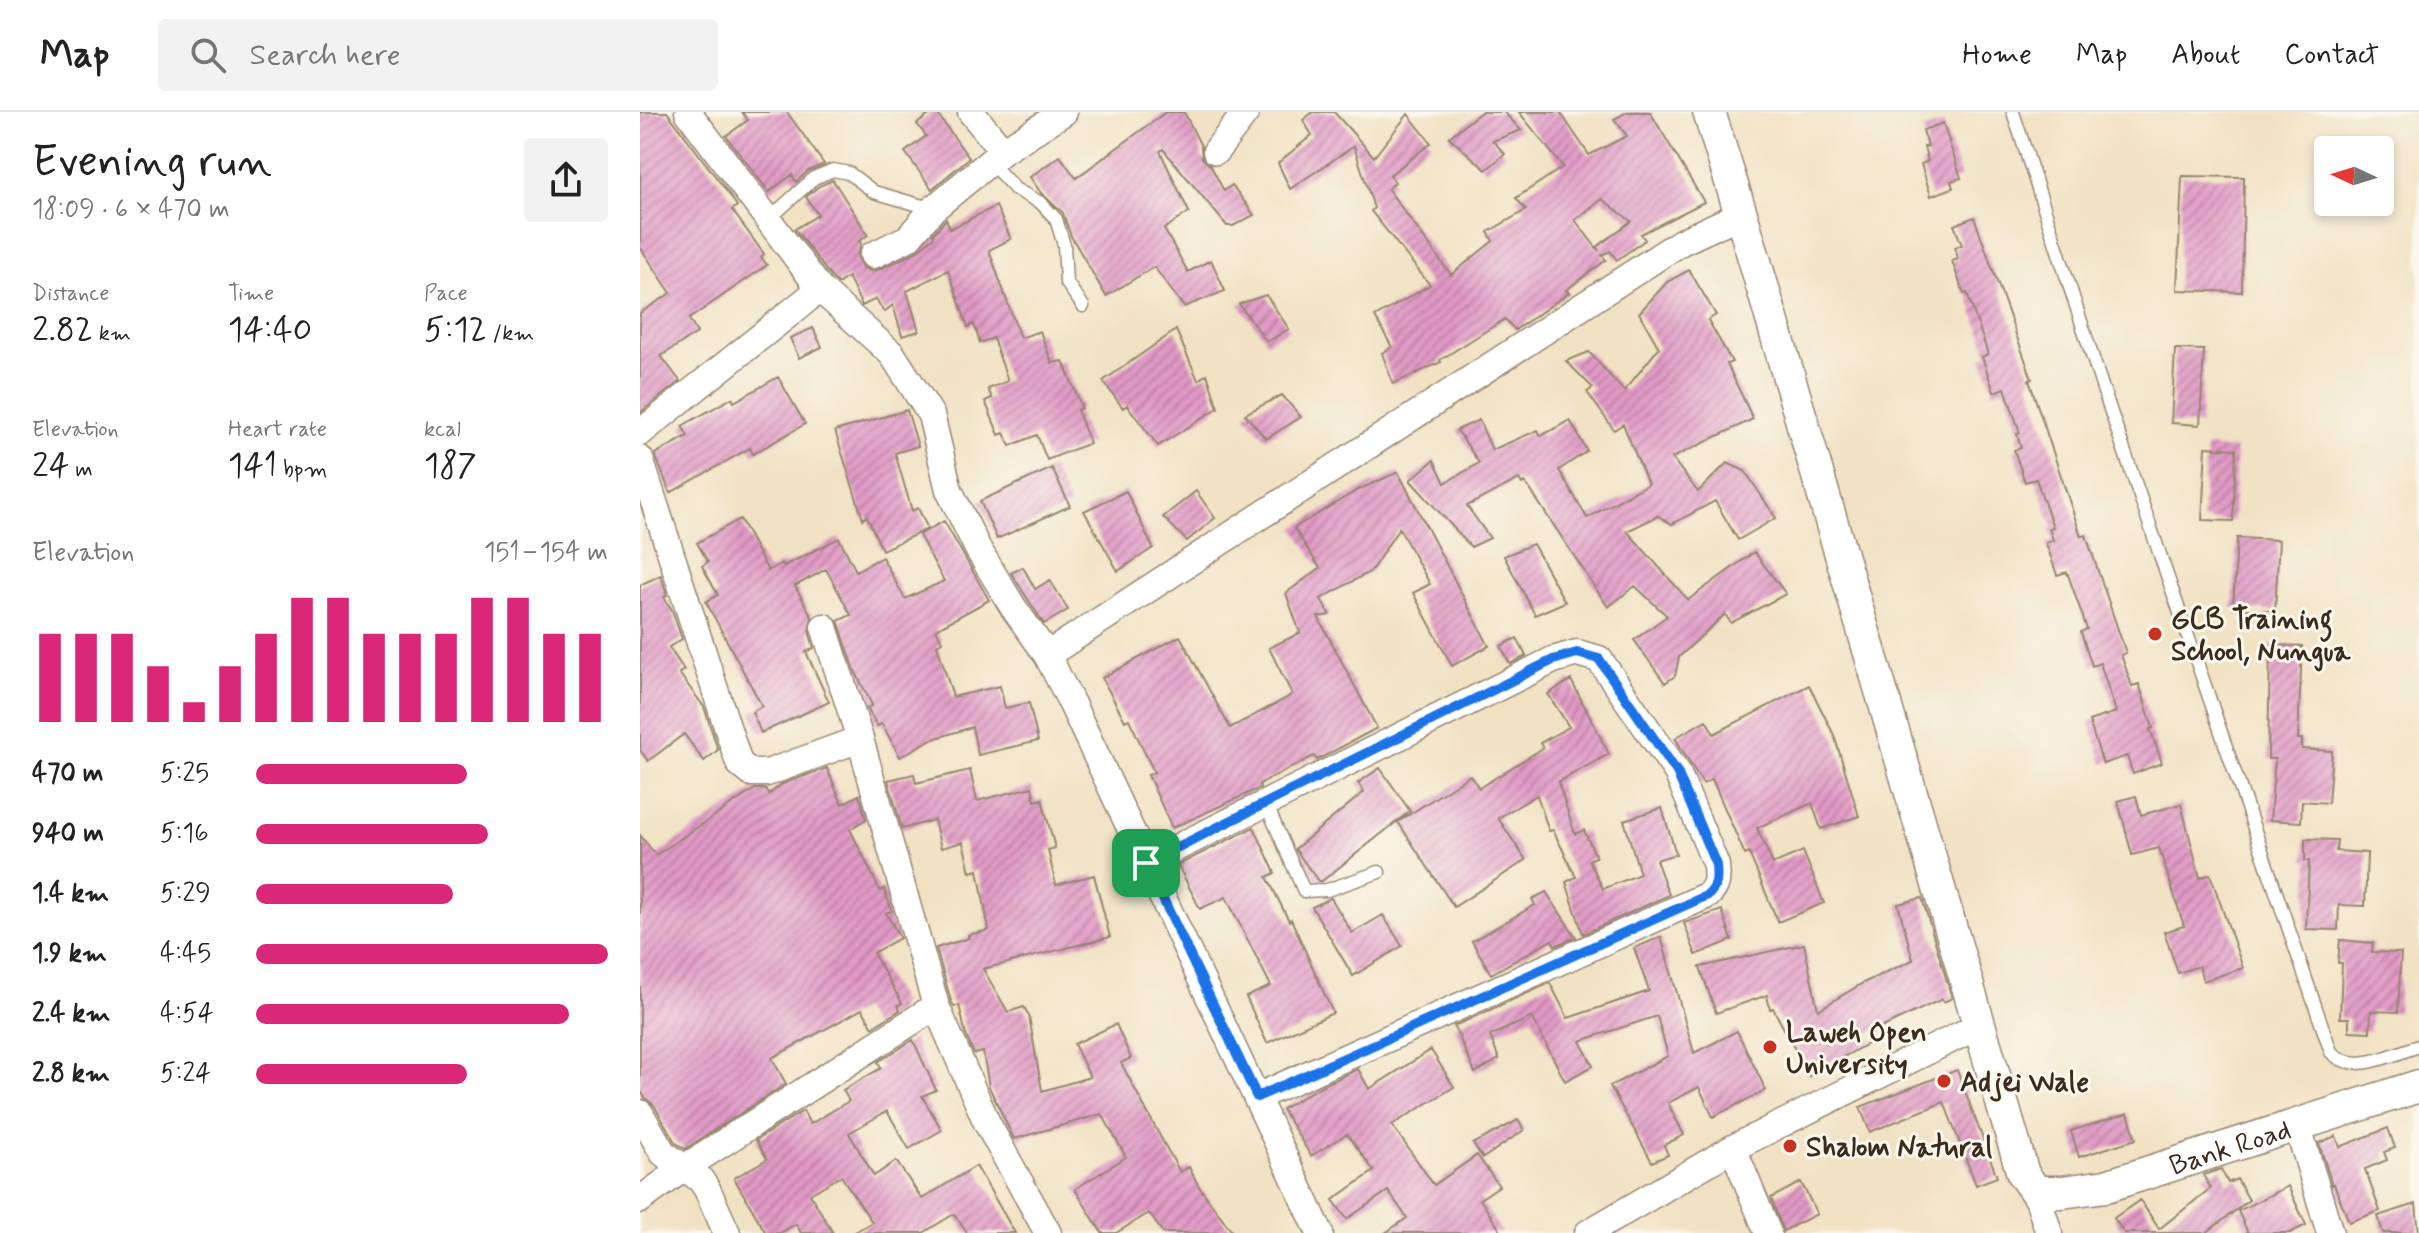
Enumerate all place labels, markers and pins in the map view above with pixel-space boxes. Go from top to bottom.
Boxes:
place label: GCB Training School, Nungua [2171,602,2351,672]
marker: GCB Training School, Nungua [2146,625,2164,643]
pin [1112,829,1180,897]
place label: Laweh Open University [1786,1015,1927,1084]
marker: Laweh Open University [1761,1038,1779,1056]
place label: Adjei Wale [1960,1065,2089,1102]
marker: Adjei Wale [1935,1072,1953,1090]
place label: Shalom Natural [1806,1130,1993,1167]
marker: Shalom Natural [1781,1137,1799,1155]

